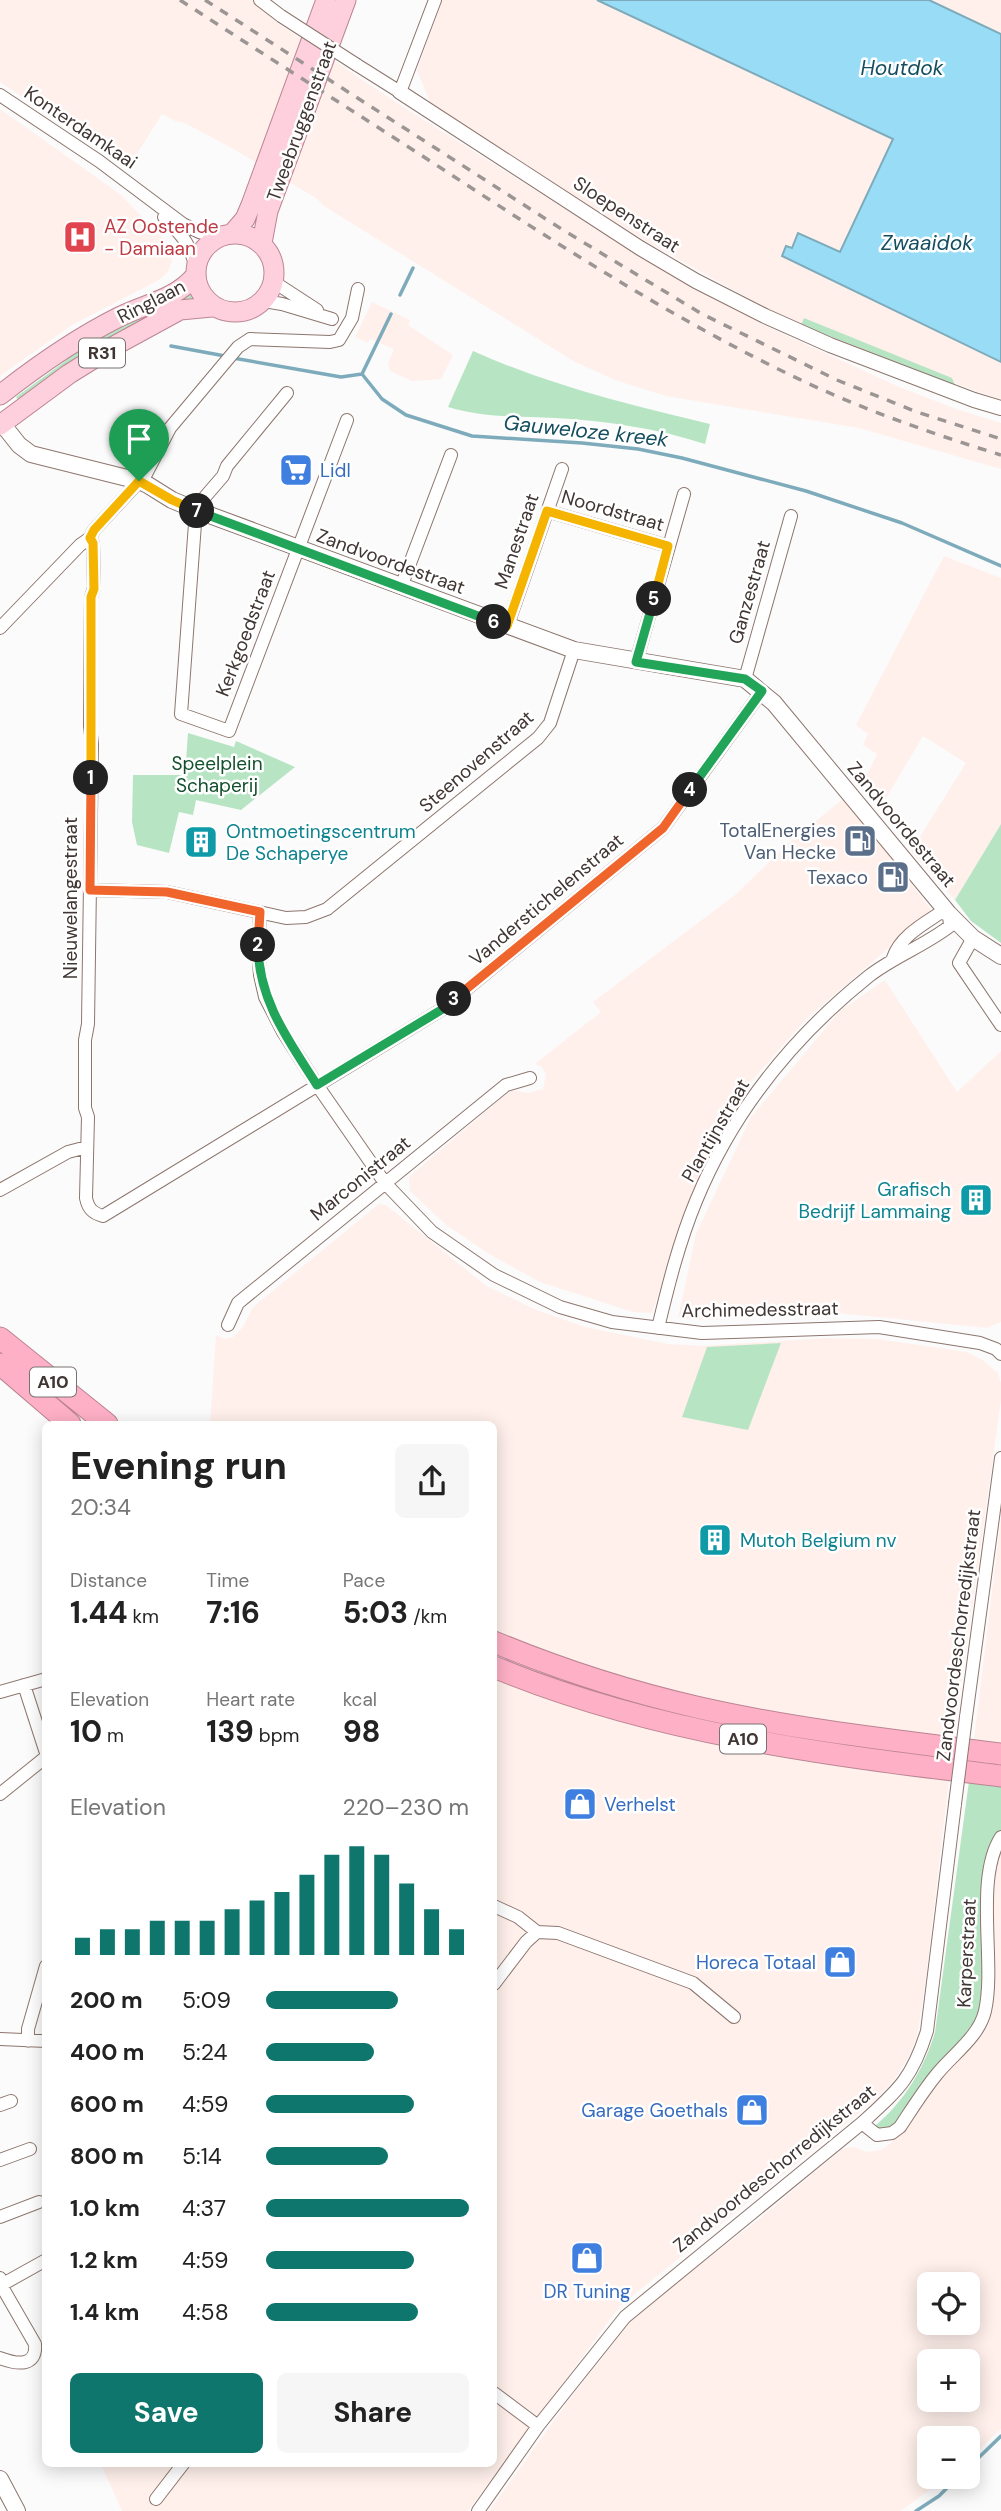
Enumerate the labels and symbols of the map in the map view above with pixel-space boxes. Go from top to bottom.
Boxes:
street label: Tweebruggenstraat [261,37,342,205]
water label: Houtdok [860,54,944,82]
street label: Konterdamkaai [19,80,142,174]
street label: Sloepenstraat [569,171,685,258]
place label: AZ Oostende - Damiaan [104,214,219,261]
hospital icon: AZ Oostende - Damiaan [61,218,99,256]
water label: Zwaaidok [881,229,973,257]
street label: Ringlaan [113,274,190,329]
road number: R31 [79,338,125,368]
water label: Gauweloze kreek [502,408,670,454]
pin [109,409,169,481]
supermarket icon: Lidl [277,451,315,489]
place label: Lidl [320,458,351,483]
street label: Noordstraat [559,484,667,537]
street label: Manestraat [488,490,544,592]
pin: 7 [180,494,214,528]
street label: Zandvoordestraat [313,523,469,600]
street label: Ganzestraat [723,537,776,647]
street label: Kerkgoedstraat [210,566,281,700]
pin: 5 [636,582,672,616]
pin: 6 [476,604,512,640]
street label: Steenovenstraat [414,705,539,818]
park label: Speelplein Schaperij [171,751,263,798]
street label: Zandvoordestraat [842,756,961,892]
pin: 1 [74,760,108,796]
pin: 4 [672,772,708,808]
street label: Nieuwelangestraat [58,817,83,979]
place label: TotalEnergies Van Hecke [719,818,836,865]
place label: Ontmoetingscentrum De Schaperye [226,819,416,866]
fuel station icon: TotalEnergies Van Hecke [841,822,879,860]
building icon: Ontmoetingscentrum De Schaperye [182,823,220,861]
street label: Vanderstichelenstraat [464,828,629,971]
fuel station icon: Texaco [874,858,912,896]
place label: Texaco [807,865,868,890]
pin: 2 [240,928,276,962]
pin: 3 [436,982,472,1016]
street label: Plantijnstraat [676,1074,755,1187]
street label: Marconistraat [305,1130,416,1227]
place label: Grafisch Bedrijf Lammaing [799,1177,951,1224]
building icon: Grafisch Bedrijf Lammaing [957,1181,995,1219]
street label: Archimedesstraat [681,1296,839,1323]
road number: A10 [30,1367,76,1396]
street label: Zandvoordeschorredijkstraat [931,1508,986,1762]
building icon: Mutoh Belgium nv [696,1521,734,1559]
place label: Mutoh Belgium nv [740,1528,897,1553]
road number: A10 [720,1724,766,1754]
shop icon: Verhelst [561,1785,599,1823]
place label: Verhelst [604,1792,676,1817]
street label: Karperstraat [951,1898,982,2008]
shop icon: Horeca Totaal [821,1943,859,1981]
place label: Horeca Totaal [696,1950,816,1975]
street label: Zandvoordeschorredijkstraat [668,2079,881,2258]
shop icon: Garage Goethals [733,2091,771,2129]
place label: Garage Goethals [581,2098,728,2123]
shop icon: DR Tuning [568,2239,606,2277]
place label: DR Tuning [544,2279,631,2304]

